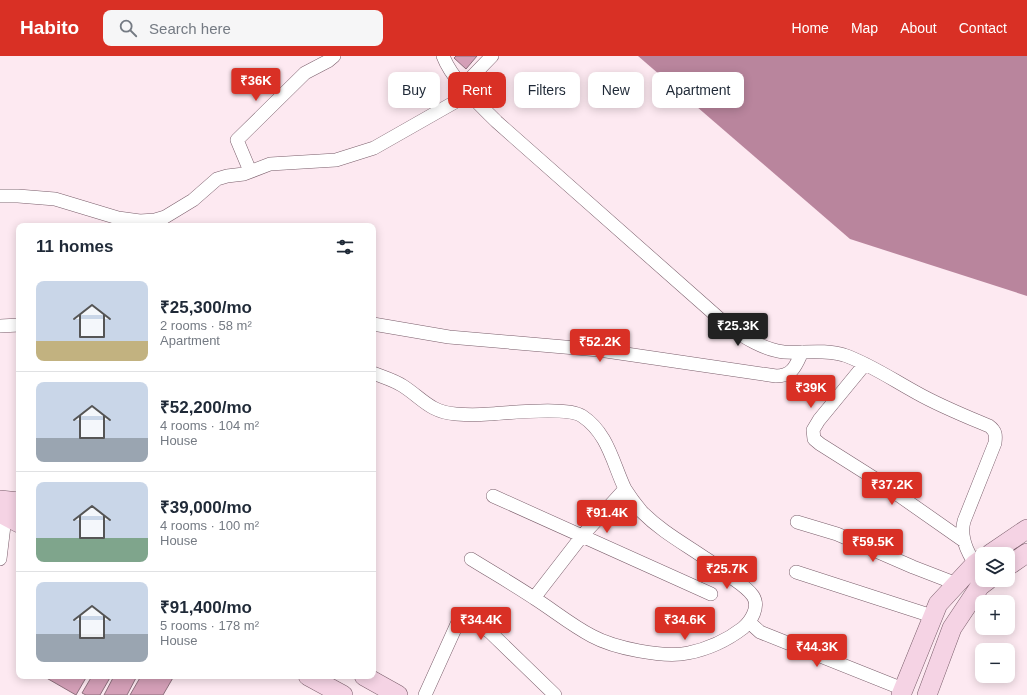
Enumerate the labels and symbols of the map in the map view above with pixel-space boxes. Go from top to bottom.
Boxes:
pin: ₹36K [232,68,280,102]
pin: ₹25.3K [705,313,771,347]
pin: ₹52.2K [567,329,633,363]
pin: ₹39K [787,375,835,409]
pin: ₹37.2K [859,472,925,506]
pin: ₹91.4K [574,500,640,534]
pin: ₹59.5K [840,529,906,563]
pin: ₹25.7K [694,556,760,590]
pin: ₹34.4K [448,607,514,641]
pin: ₹34.6K [652,607,718,641]
pin: ₹44.3K [784,634,850,668]

